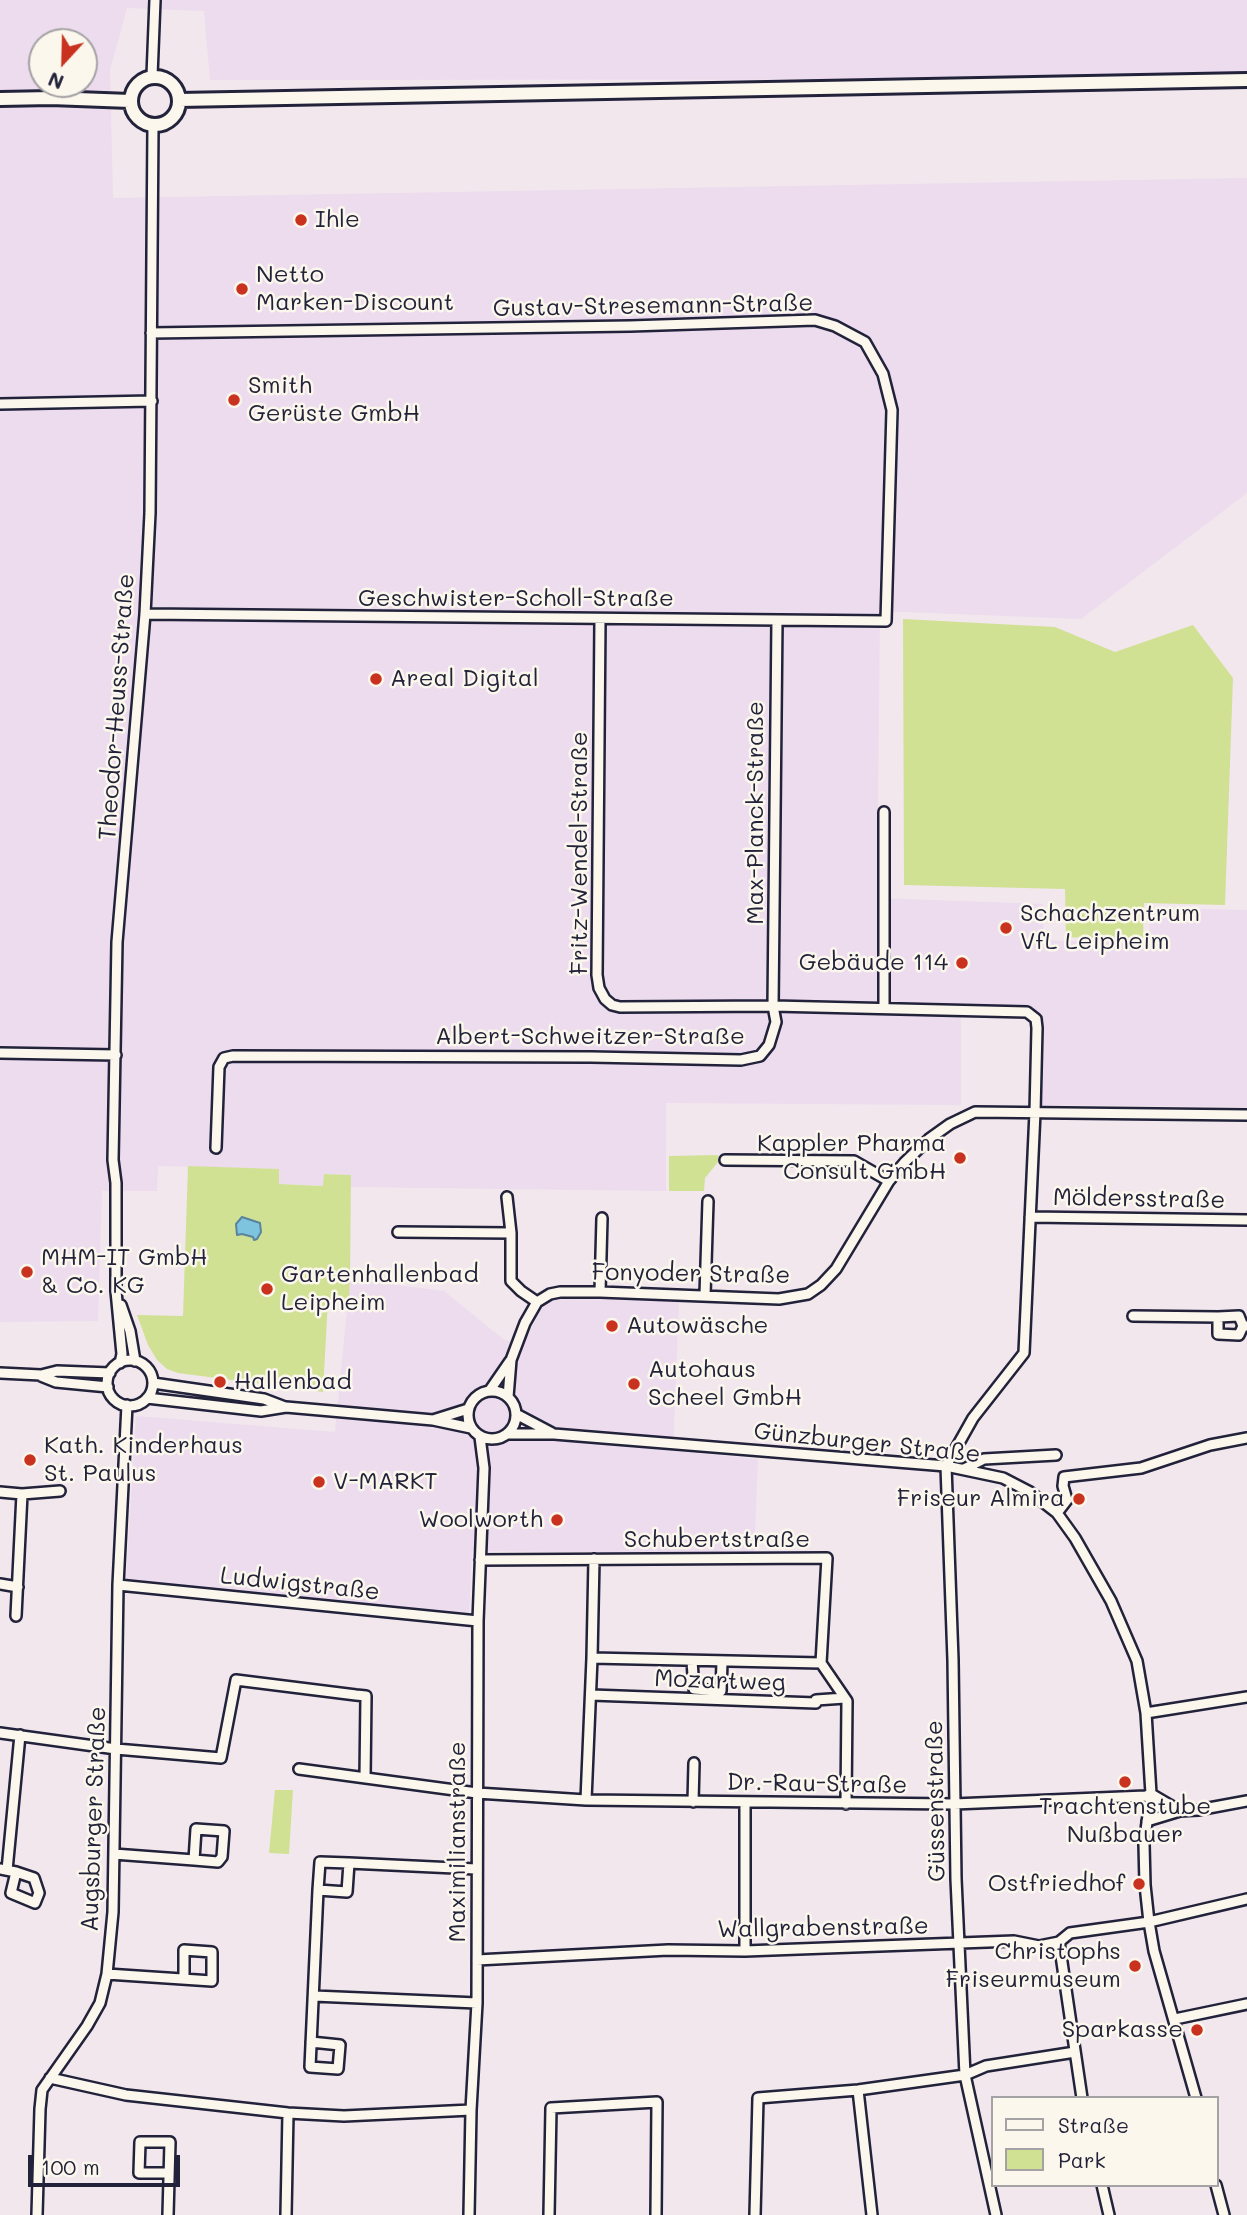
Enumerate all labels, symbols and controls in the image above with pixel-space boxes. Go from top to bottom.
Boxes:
north arrow [28,28,98,98]
text: N [44,67,67,95]
place label: Ihle [315,206,360,234]
marker: Ihle [293,212,309,228]
place label: Netto Marken-Discount [256,261,454,317]
marker: Netto Marken-Discount [234,281,250,297]
street label: Gustav-Stresemann-Straße [493,289,813,323]
place label: Smith Gerüste GmbH [248,372,420,428]
marker: Smith Gerüste GmbH [226,392,242,408]
street label: Theodor-Heuss-Straße [93,573,141,841]
street label: Geschwister-Scholl-Straße [358,585,674,613]
place label: Areal Digital [390,665,539,693]
marker: Areal Digital [368,671,384,687]
street label: Max-Planck-Straße [742,701,770,925]
street label: Fritz-Wendel-Straße [566,731,594,975]
place label: Schachzentrum VfL Leipheim [1020,900,1200,956]
marker: Schachzentrum VfL Leipheim [998,920,1014,936]
place label: Gebäude 114 [799,949,948,977]
marker: Gebäude 114 [954,955,970,971]
street label: Albert-Schweitzer-Straße [435,1023,745,1051]
place label: Kappler Pharma Consult GmbH [757,1130,946,1186]
marker: Kappler Pharma Consult GmbH [952,1150,968,1166]
street label: Möldersstraße [1053,1183,1225,1215]
place label: MHM-IT GmbH & Co. KG [41,1244,207,1300]
street label: Fonyoder Straße [591,1258,791,1290]
place label: Gartenhallenbad Leipheim [281,1261,479,1317]
marker: MHM-IT GmbH & Co. KG [19,1264,35,1280]
marker: Gartenhallenbad Leipheim [259,1281,275,1297]
place label: Autowäsche [626,1312,768,1340]
marker: Autowäsche [604,1318,620,1334]
place label: Autohaus Scheel GmbH [648,1356,802,1412]
place label: Hallenbad [234,1368,352,1396]
marker: Hallenbad [212,1374,228,1390]
marker: Autohaus Scheel GmbH [626,1376,642,1392]
street label: Günzburger Straße [752,1417,982,1469]
place label: Kath. Kinderhaus St. Paulus [44,1432,243,1488]
marker: Kath. Kinderhaus St. Paulus [22,1452,38,1468]
place label: V-MARKT [333,1468,438,1496]
marker: V-MARKT [311,1474,327,1490]
place label: Friseur Almira [897,1485,1065,1513]
marker: Friseur Almira [1071,1491,1087,1507]
place label: Woolworth [418,1506,543,1534]
marker: Woolworth [549,1512,565,1528]
street label: Schubertstraße [624,1526,810,1554]
street label: Ludwigstraße [219,1561,381,1607]
street label: Mozartweg [654,1664,786,1698]
street label: Augsburger Straße [76,1706,112,1932]
street label: Güssenstraße [920,1720,952,1882]
street label: Maximilianstraße [444,1741,472,1943]
street label: Dr.-Rau-Straße [727,1768,907,1800]
marker: Trachtenstube Nußbauer [1117,1774,1133,1790]
place label: Trachtenstube Nußbauer [1039,1793,1211,1849]
place label: Ostfriedhof [988,1870,1125,1898]
marker: Ostfriedhof [1131,1876,1147,1892]
street label: Wallgrabenstraße [717,1912,929,1944]
place label: Christophs Friseurmuseum [945,1938,1121,1994]
marker: Christophs Friseurmuseum [1127,1958,1143,1974]
place label: Sparkasse [1062,2016,1183,2044]
marker: Sparkasse [1189,2022,1205,2038]
legend [992,2096,1219,2187]
text: Straße [1058,2111,1129,2138]
scale bar [32,2142,184,2186]
text: Park [1058,2146,1106,2173]
text: 100 m [41,2153,100,2180]

